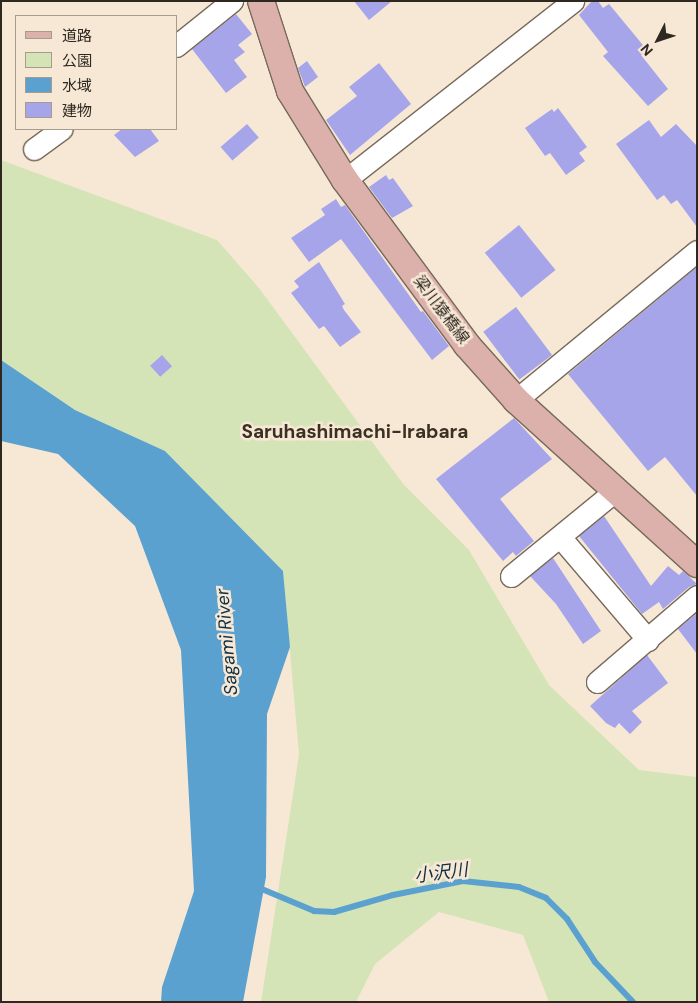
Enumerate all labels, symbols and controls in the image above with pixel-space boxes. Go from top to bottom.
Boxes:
legend [15,15,178,130]
north arrow [633,15,683,65]
text: 道路 [62,26,92,46]
text: N [637,40,657,60]
text: 公園 [62,51,92,71]
text: 水域 [62,76,92,96]
text: 建物 [62,101,92,121]
street label: 梁川猿橋線 [409,272,473,348]
district label: Saruhashimachi-Irabara [241,421,469,443]
water label: Sagami River [212,588,242,696]
water label: 小沢川 [413,859,469,887]

